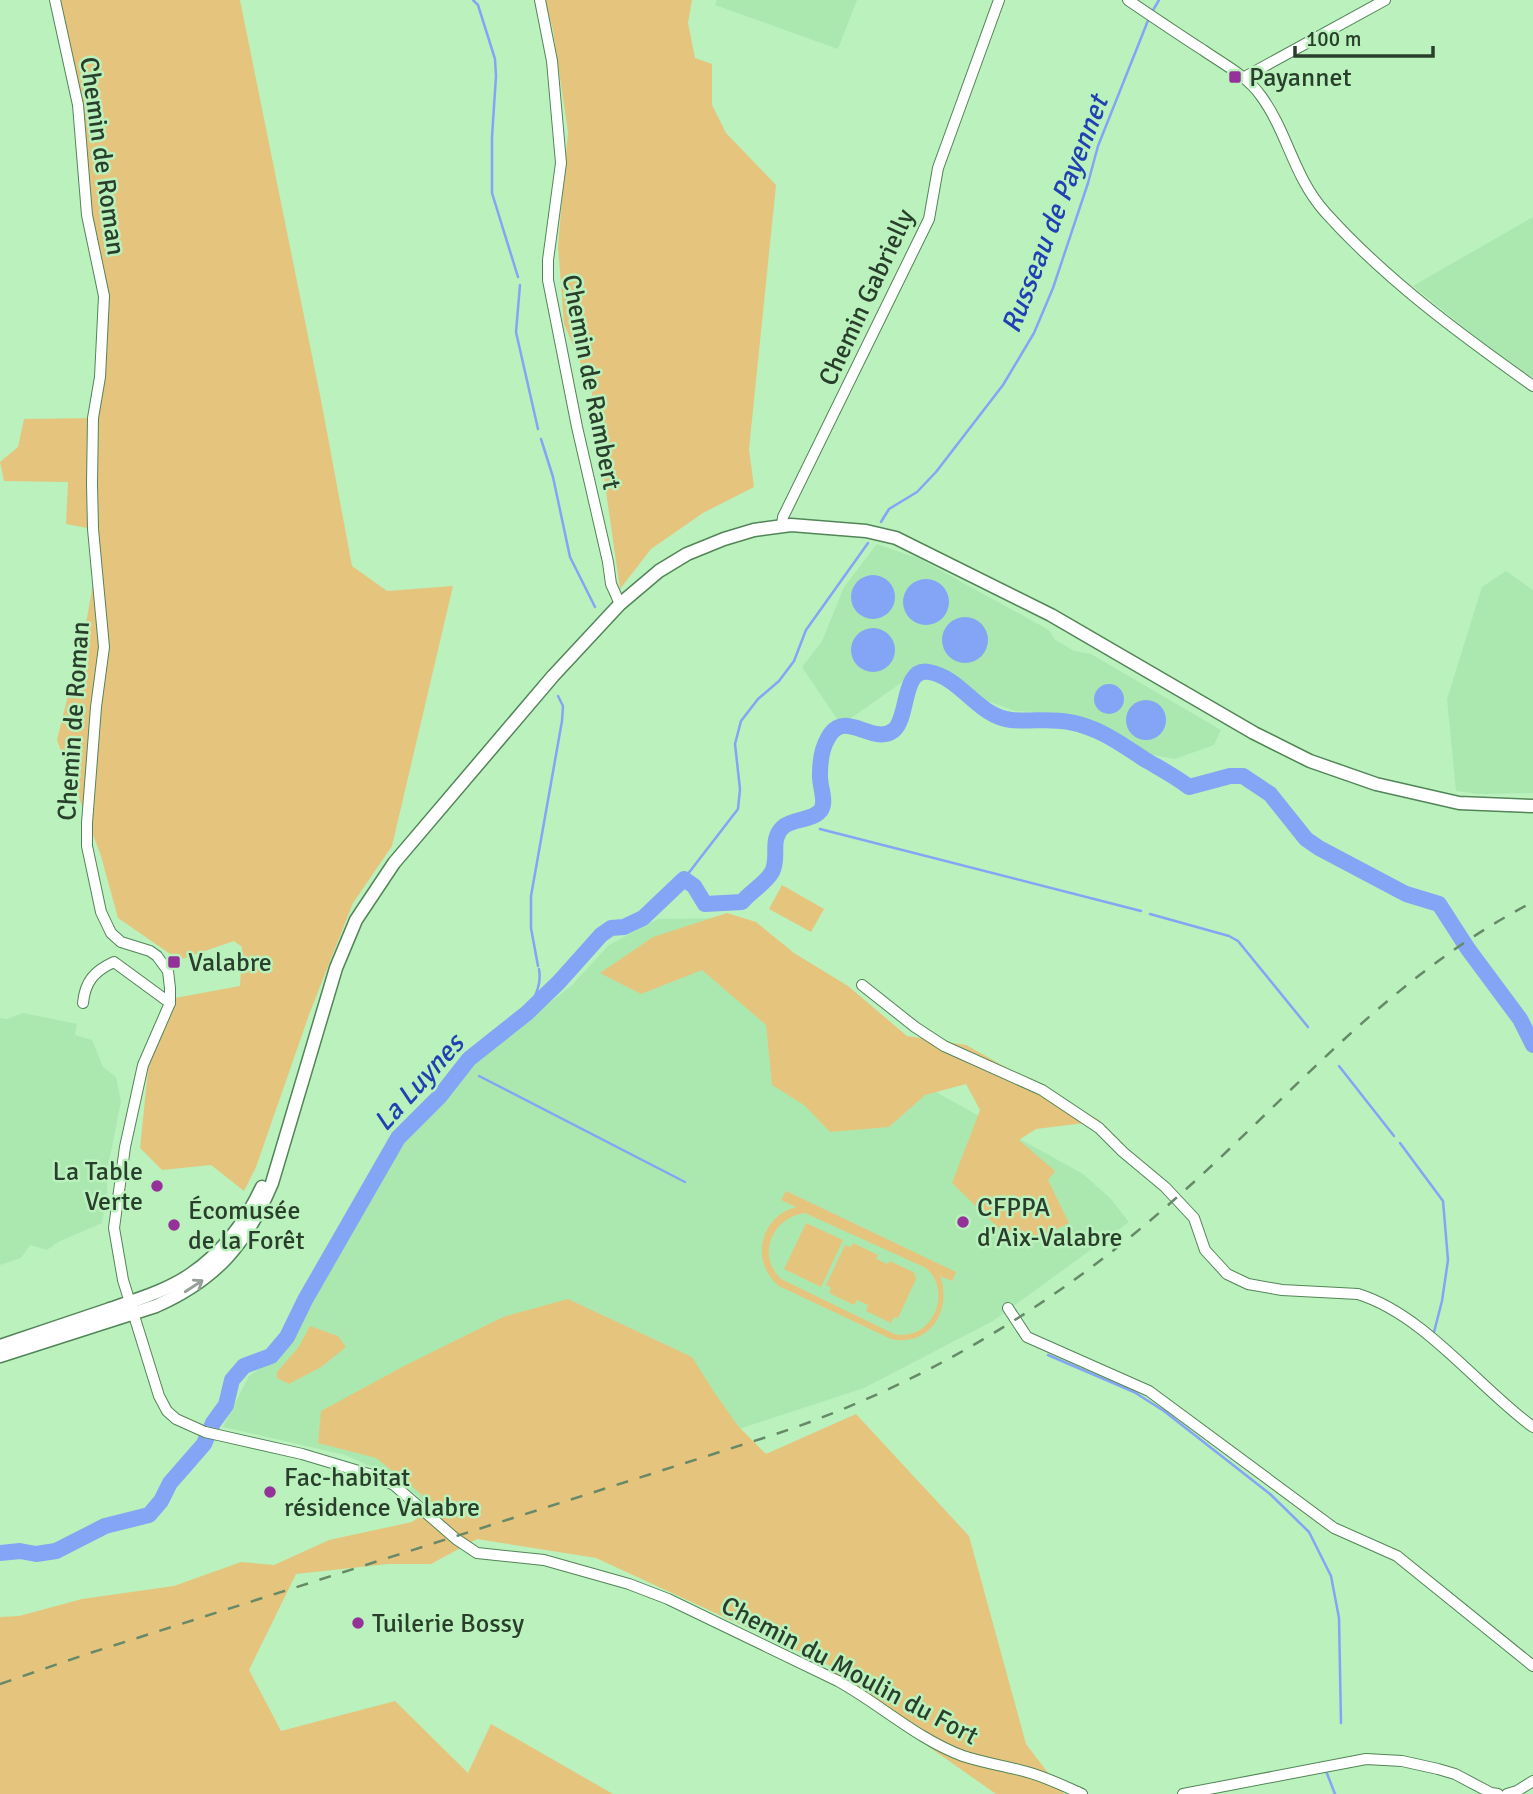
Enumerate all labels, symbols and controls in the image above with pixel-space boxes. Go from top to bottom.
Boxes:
scale bar [1295,14,1433,58]
text: 100 m [1306,26,1361,52]
street label: Chemin de Roman [72,55,132,257]
place label: Payannet [1249,62,1352,94]
marker: Payannet [1227,69,1243,85]
water label: Russeau de Payennet [994,88,1117,338]
street label: Chemin Gabrielly [812,204,922,391]
street label: Chemin de Rambert [554,272,628,492]
street label: Chemin de Roman [51,620,97,822]
place label: Valabre [188,947,272,979]
marker: Valabre [166,954,182,970]
water label: La Luynes [366,1025,473,1138]
place label: La Table Verte [53,1156,143,1218]
marker: La Table Verte [149,1178,165,1194]
place label: CFPPA d'Aix-Valabre [977,1192,1123,1254]
place label: Écomusée de la Forêt [188,1195,305,1257]
marker: CFPPA d'Aix-Valabre [955,1214,971,1230]
marker: Écomusée de la Forêt [166,1217,182,1233]
one-way arrow [184,1279,203,1293]
place label: Fac-habitat résidence Valabre [284,1462,480,1524]
marker: Fac-habitat résidence Valabre [262,1484,278,1500]
street label: Chemin du Moulin du Fort [715,1589,984,1752]
place label: Tuilerie Bossy [372,1608,524,1640]
marker: Tuilerie Bossy [350,1615,366,1631]

